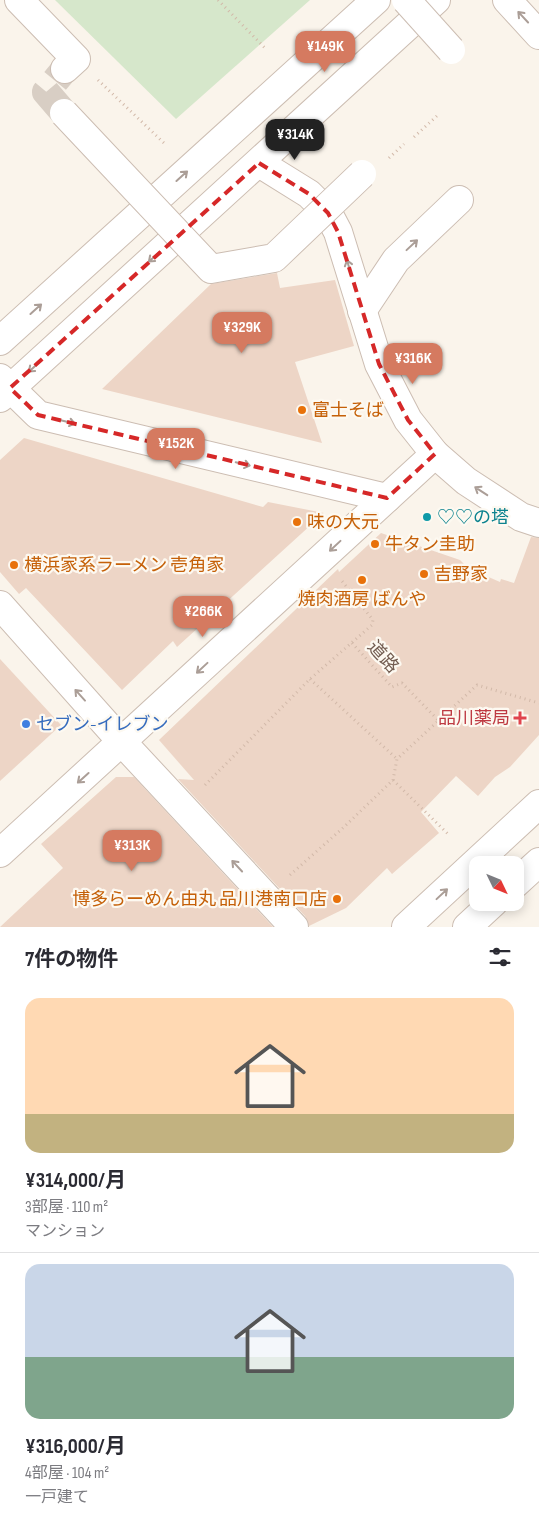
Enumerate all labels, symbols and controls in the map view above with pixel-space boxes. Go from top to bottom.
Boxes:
one-way arrow [517,11,529,24]
pin: ¥149K [290,30,360,73]
text: ¥149K [306,37,344,56]
pin: ¥314K [260,119,330,161]
text: ¥314K [276,125,314,144]
one-way arrow [176,170,189,182]
one-way arrow [406,239,419,251]
one-way arrow [148,252,161,263]
one-way arrow [344,259,354,275]
one-way arrow [30,303,43,314]
pin: ¥329K [207,312,277,354]
text: ¥329K [223,318,261,337]
pin: ¥316K [378,342,448,385]
text: ¥316K [394,349,432,368]
one-way arrow [27,361,40,373]
place label: 富士そば [312,400,384,421]
marker: 富士そば [296,404,308,416]
one-way arrow [59,418,75,427]
pin: ¥152K [141,428,211,470]
text: ¥152K [158,434,194,453]
one-way arrow [234,460,250,469]
one-way arrow [475,486,489,496]
place label: ♡♡の塔 [437,507,509,528]
marker: ♡♡の塔 [421,511,433,523]
place label: 味の大元 [307,512,379,533]
marker: 味の大元 [291,516,303,528]
place label: 牛タン圭助 [385,534,475,555]
marker: 牛タン圭助 [369,538,381,550]
one-way arrow [328,540,341,552]
place label: 横浜家系ラーメン 壱角家 [24,555,224,576]
marker: 横浜家系ラーメン 壱角家 [8,559,20,571]
place label: 吉野家 [434,564,488,585]
marker: 吉野家 [418,568,430,580]
marker: 焼肉酒房 ばんや [356,574,368,586]
place label: 焼肉酒房 ばんや [298,589,426,610]
pin: ¥266K [168,596,238,638]
text: ¥266K [184,602,222,621]
street label: 道路 [363,637,403,677]
one-way arrow [196,662,209,674]
one-way arrow [74,688,85,701]
place label: 品川薬局 [438,708,510,729]
marker: 品川薬局 [514,712,526,724]
place label: セブン-イレブン [36,714,169,735]
marker: セブン-イレブン [20,718,32,730]
one-way arrow [76,772,89,784]
pin: ¥313K [97,830,167,872]
text: ¥313K [114,836,150,855]
north arrow [469,856,524,911]
map controls [469,856,524,911]
one-way arrow [231,859,243,872]
one-way arrow [436,888,448,900]
place label: 博多らーめん由丸 品川港南口店 [72,889,327,910]
marker: 博多らーめん由丸 品川港南口店 [331,893,343,905]
icon: filters [486,943,514,971]
text: 7件の物件 [25,947,118,972]
icon: home [225,1031,315,1121]
text: ¥314,000/月 [25,1168,126,1193]
text: 3部屋 · 110 m² [25,1198,108,1217]
text: マンション [25,1222,105,1241]
icon: home [225,1296,315,1386]
text: ¥316,000/月 [25,1434,126,1459]
text: 4部屋 · 104 m² [25,1464,109,1483]
text: 一戸建て [25,1488,89,1507]

